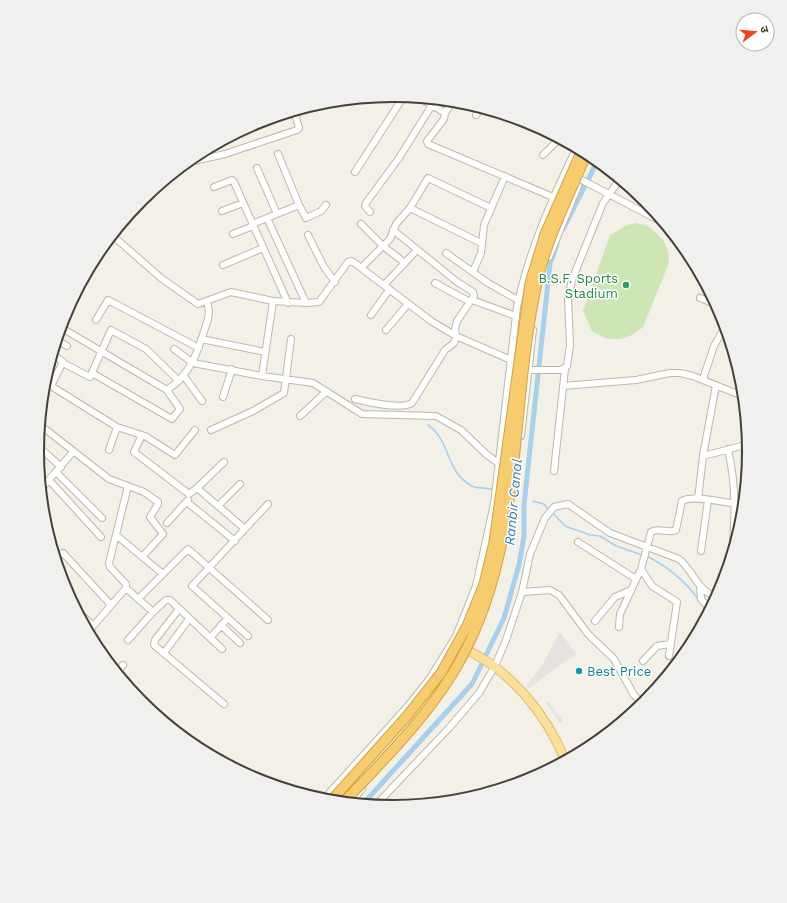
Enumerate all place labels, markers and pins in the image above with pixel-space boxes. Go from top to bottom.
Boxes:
place label: B.S.F. Sports Stadium [538,271,618,301]
marker: B.S.F. Sports Stadium [621,280,631,290]
place label: Best Price [587,664,651,679]
marker: Best Price [574,666,584,676]

